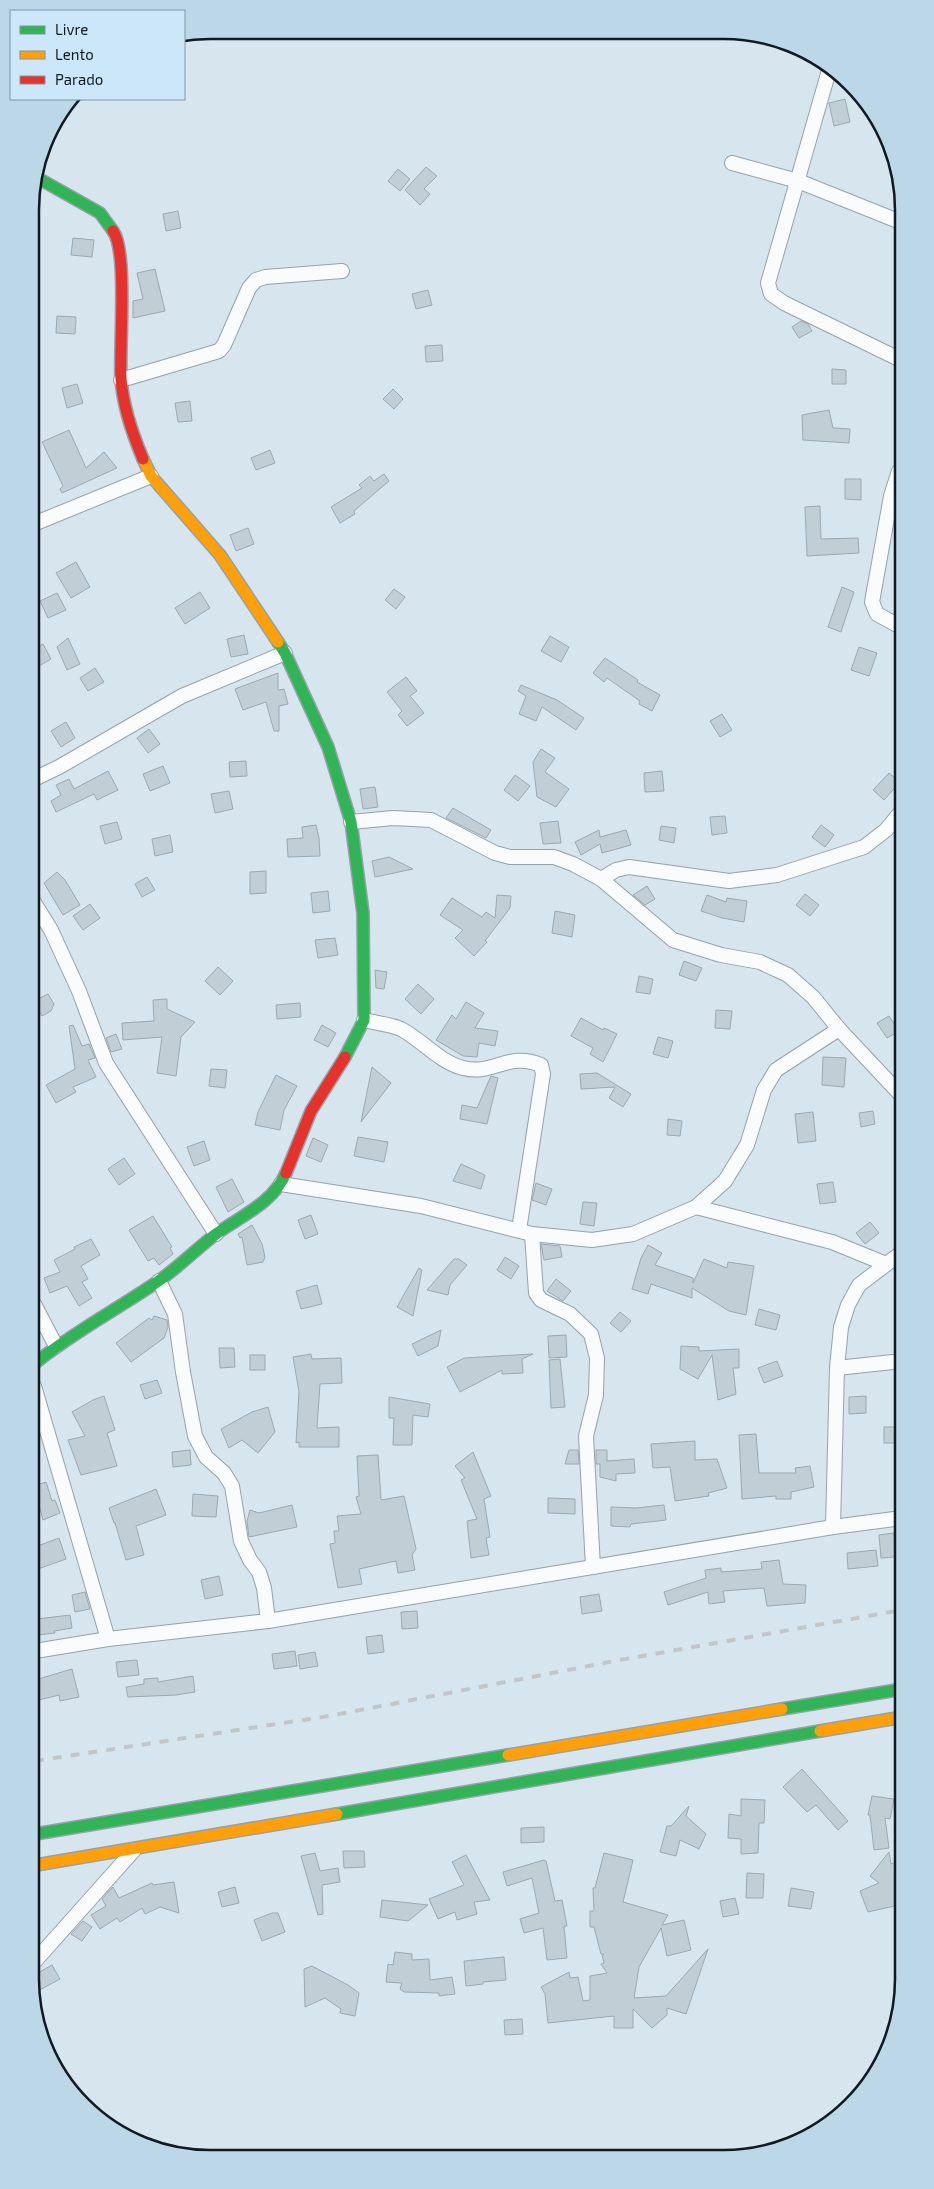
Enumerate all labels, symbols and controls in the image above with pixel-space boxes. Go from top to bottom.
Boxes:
legend [10,10,185,100]
text: Livre [55,20,88,38]
text: Lento [55,45,94,63]
text: Parado [55,70,103,88]

